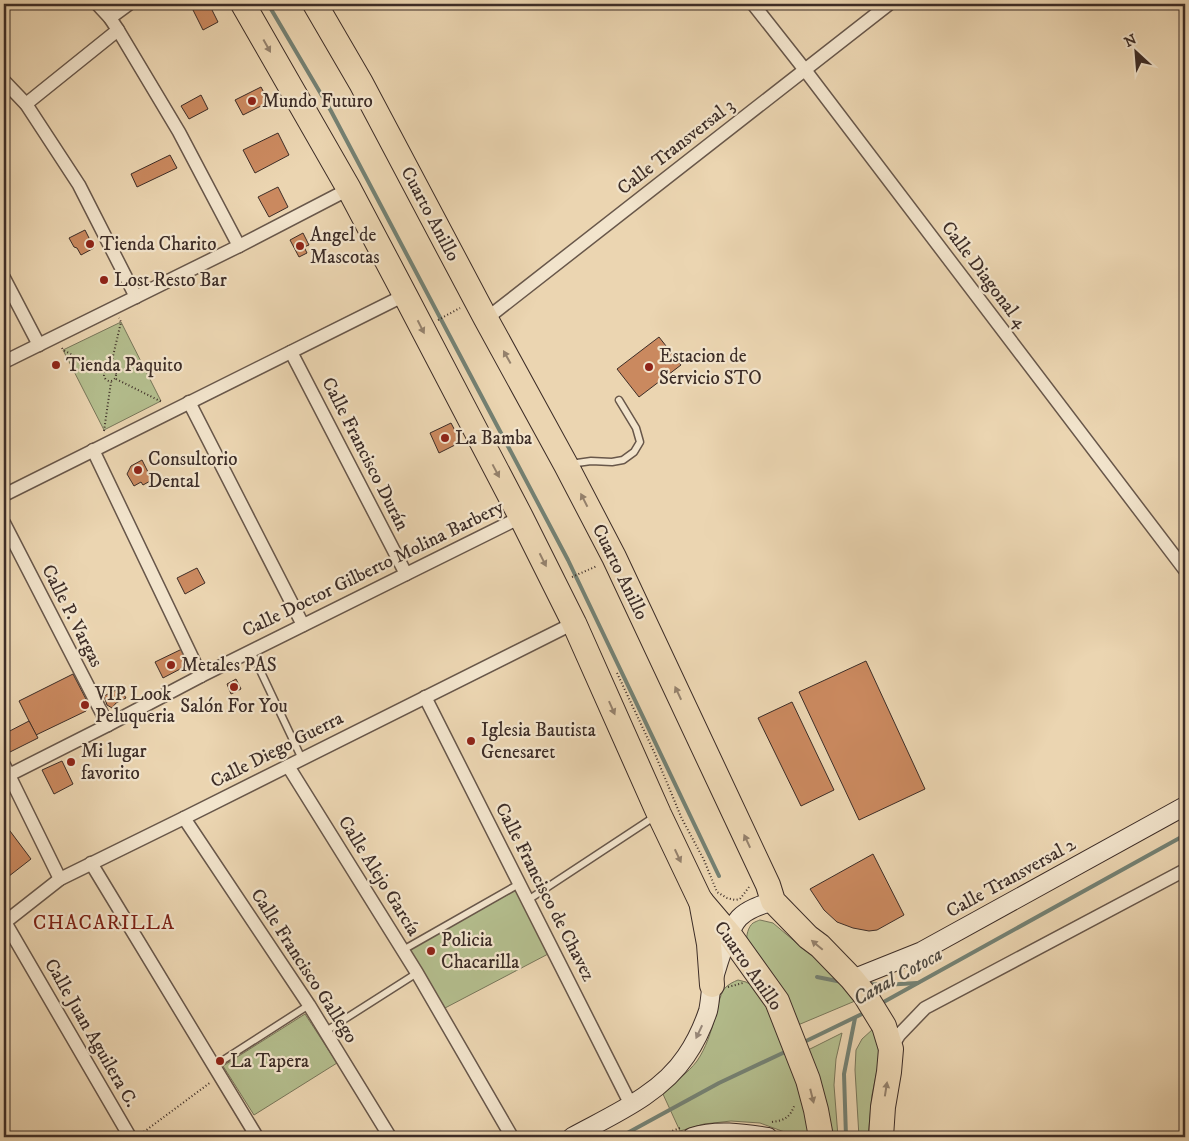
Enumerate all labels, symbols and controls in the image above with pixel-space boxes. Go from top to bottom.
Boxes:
north arrow [1112,28,1162,78]
text: N [1122,30,1140,52]
one-way arrow [263,39,272,53]
place label: Mundo Futuro [262,90,373,113]
street label: Calle Transversal 3 [613,94,739,200]
marker: Mundo Futuro [246,95,258,107]
street label: Cuarto Anillo [395,163,465,265]
street label: Calle Diagonal 4 [936,217,1032,334]
place label: Angel de Mascotas [310,224,380,269]
place label: Tienda Charito [100,233,216,256]
marker: Tienda Charito [84,238,96,250]
marker: Angel de Mascotas [294,240,306,252]
place label: Lost Resto Bar [114,269,227,292]
marker: Lost Resto Bar [98,274,110,286]
one-way arrow [417,319,425,334]
place label: Estacion de Servicio STO [659,345,762,390]
one-way arrow [502,351,511,364]
place label: Tienda Paquito [66,354,182,378]
marker: Tienda Paquito [50,359,62,371]
marker: Estacion de Servicio STO [643,361,655,373]
street label: Calle Francisco Durán [316,373,414,535]
place label: La Bamba [455,427,532,450]
marker: La Bamba [439,432,451,444]
place label: Consultorio Dental [148,448,237,493]
marker: Consultorio Dental [132,464,144,476]
one-way arrow [492,464,501,477]
one-way arrow [580,493,588,507]
street label: Calle Doctor Gilberto Molina Barbery [239,495,508,642]
street label: Cuarto Anillo [587,520,653,624]
one-way arrow [539,553,547,568]
street label: Calle P. Vargas [36,561,108,671]
place label: Metales PAS [181,654,277,677]
marker: Metales PAS [165,659,177,671]
marker: Salón For You [228,681,240,693]
place label: VIP Look Peluqueria [94,683,175,729]
one-way arrow [674,686,683,701]
place label: Salón For You [180,695,288,718]
marker: VIP Look Peluqueria [79,699,91,711]
one-way arrow [608,701,616,715]
street label: Calle Diego Guerra [207,707,347,793]
place label: Iglesia Bautista Genesaret [481,719,596,764]
marker: Iglesia Bautista Genesaret [465,735,477,747]
place label: Mi lugar favorito [81,740,147,785]
marker: Mi lugar favorito [65,756,77,768]
street label: Calle Francisco de Chavez [490,799,600,985]
street label: Calle Alejo García [333,812,425,940]
street label: Calle Transversal 2 [942,833,1080,923]
one-way arrow [743,834,751,848]
one-way arrow [674,849,682,863]
street label: Calle Francisco Gallego [245,884,363,1048]
district label: CHACARILLA [33,911,175,936]
street label: Cuarto Anillo [709,917,787,1015]
place label: Policia Chacarilla [441,929,519,974]
one-way arrow [811,939,824,950]
water label: Canal Cotoca [849,942,947,1012]
marker: Policia Chacarilla [425,945,437,957]
street label: Calle Juan Aguilera C. [39,955,143,1111]
one-way arrow [695,1025,703,1039]
place label: La Tapera [230,1050,309,1073]
marker: La Tapera [214,1055,226,1067]
one-way arrow [883,1080,891,1096]
one-way arrow [808,1089,816,1104]

